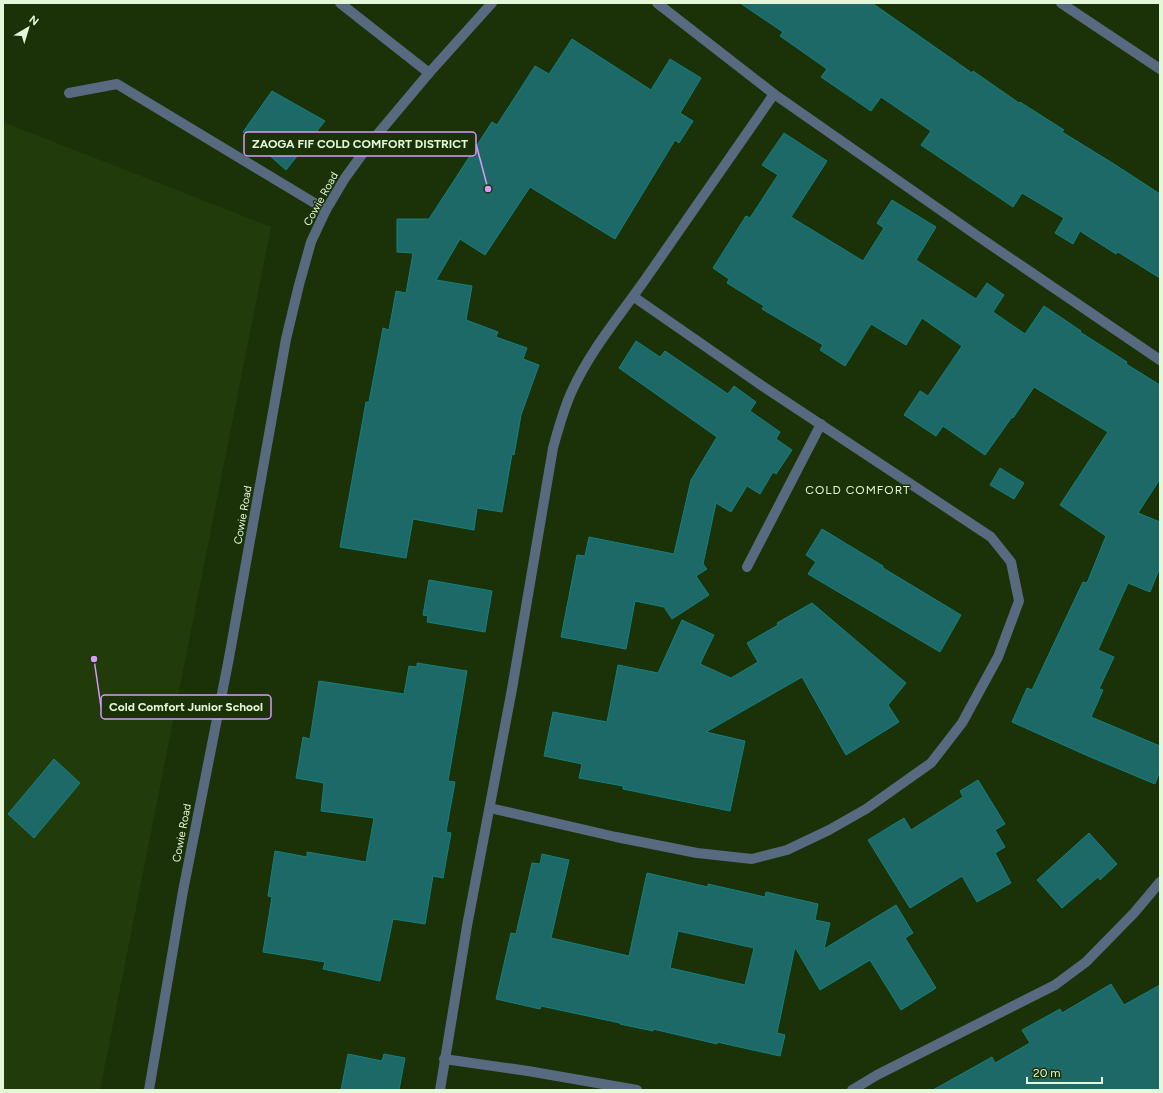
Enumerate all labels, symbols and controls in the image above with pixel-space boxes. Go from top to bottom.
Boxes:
north arrow [8,8,48,48]
text: N [26,13,41,28]
callout: ZAOGA FIF COLD COMFORT DISTRICT [244,132,476,156]
text: ZAOGA FIF COLD COMFORT DISTRICT [252,137,468,151]
street label: Cowie Road [301,170,341,228]
district label: COLD COMFORT [805,483,911,497]
street label: Cowie Road [231,485,255,545]
callout: Cold Comfort Junior School [101,695,271,719]
text: Cold Comfort Junior School [109,700,263,714]
street label: Cowie Road [170,803,194,863]
scale bar [1027,1059,1102,1085]
text: 20 m [1033,1066,1061,1080]

